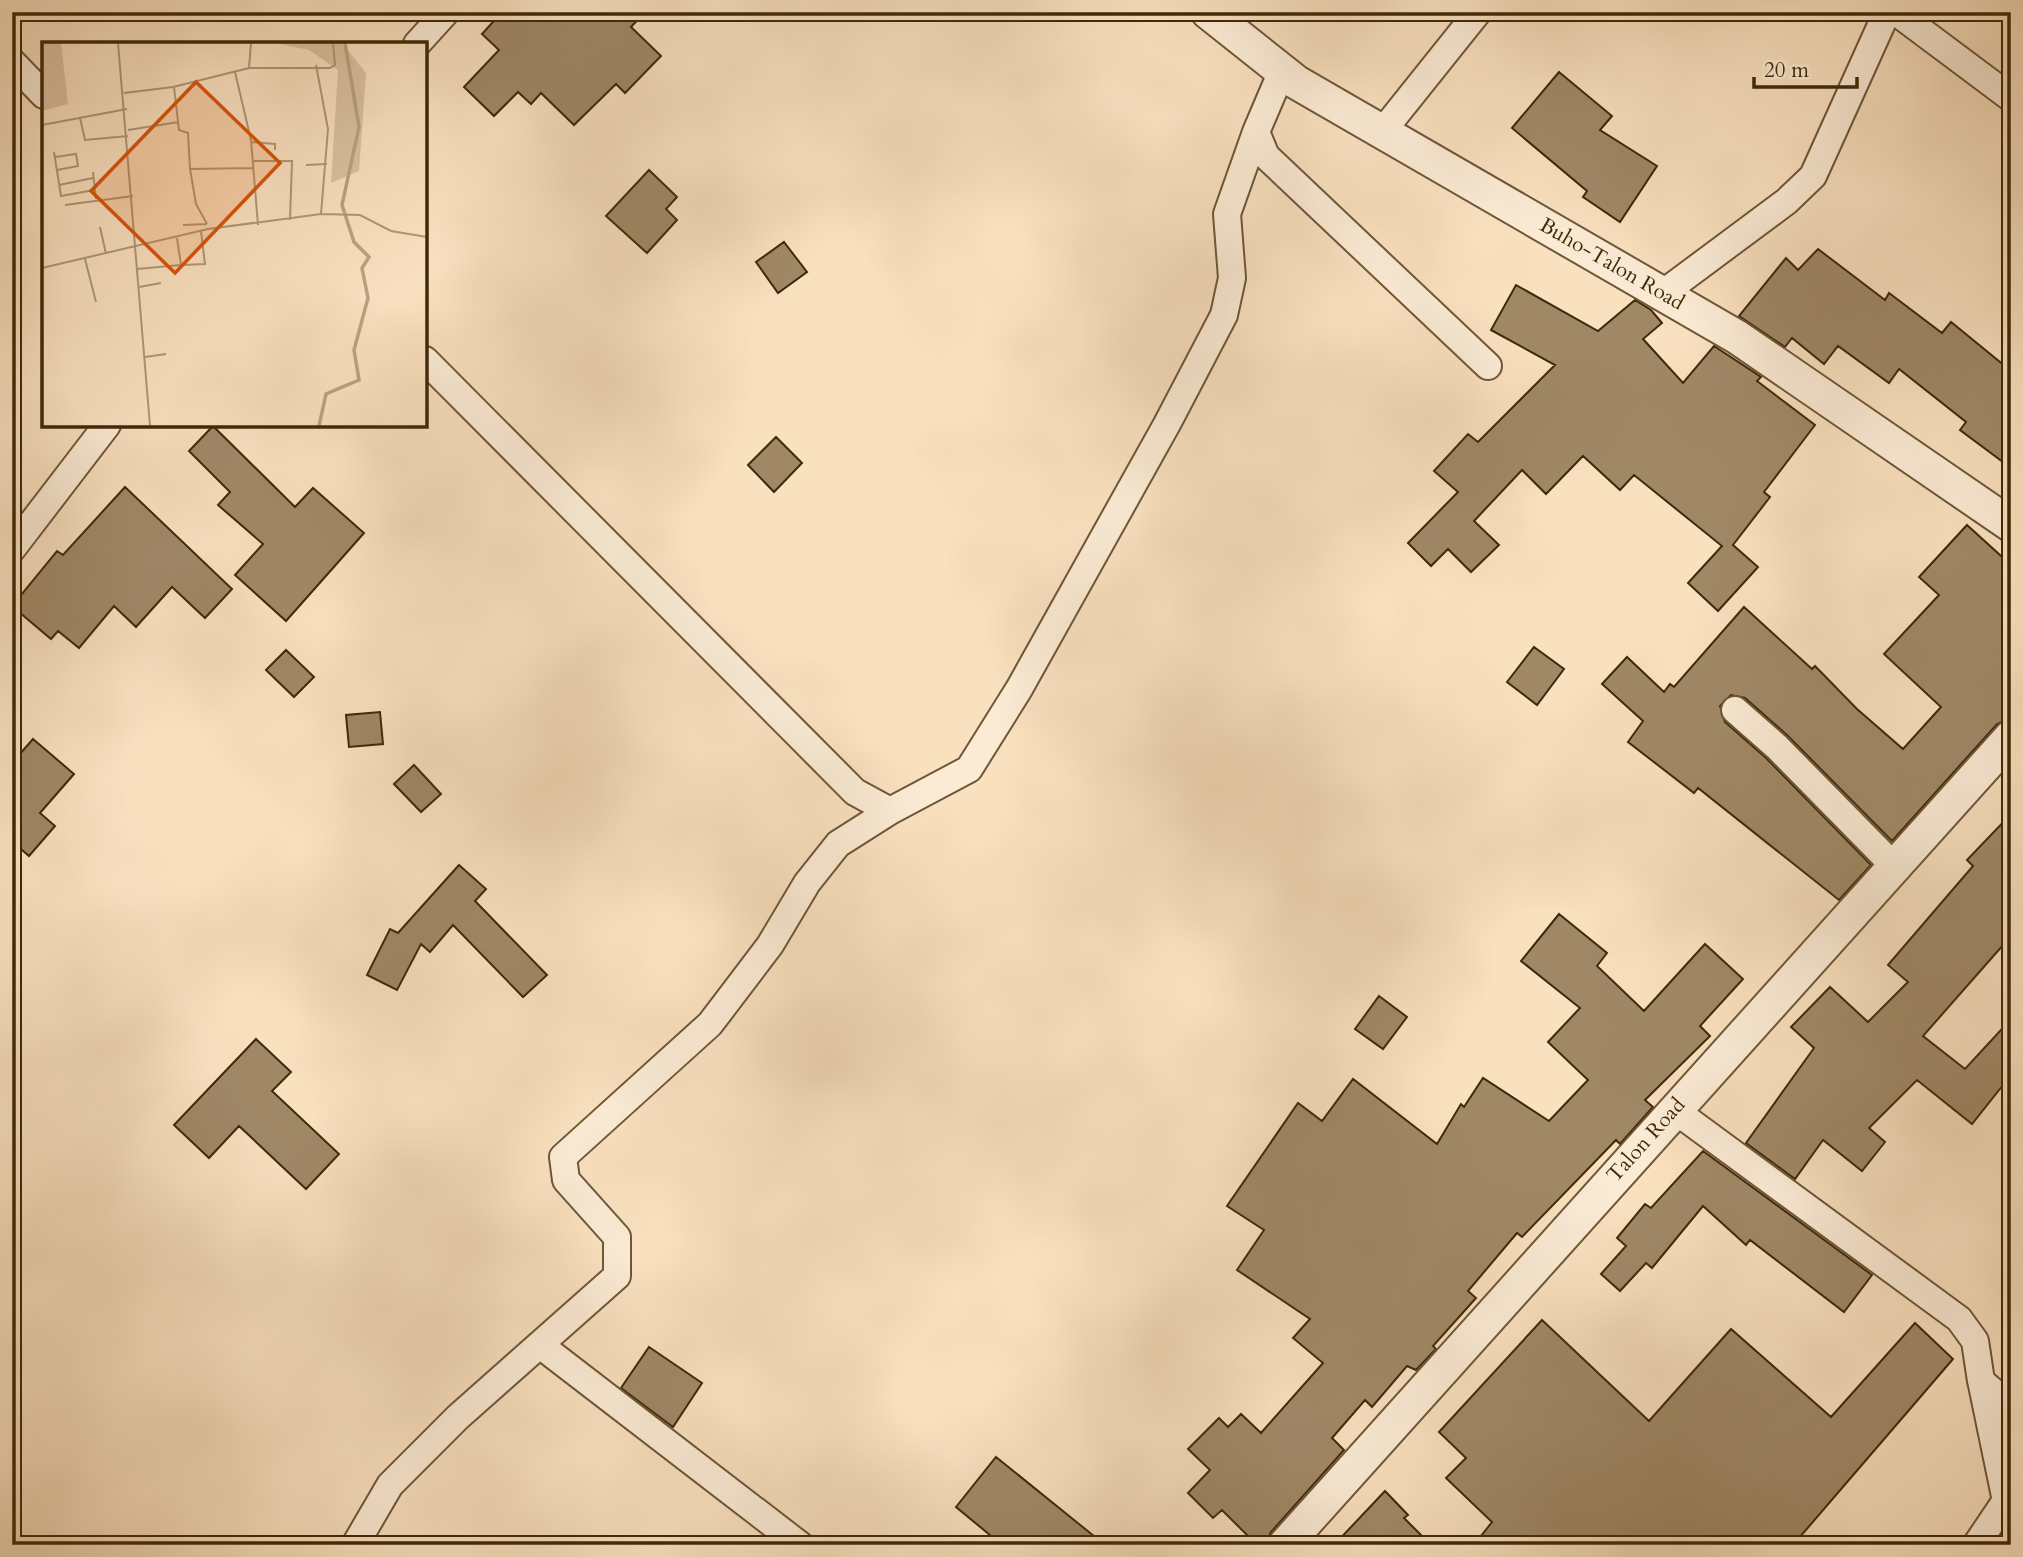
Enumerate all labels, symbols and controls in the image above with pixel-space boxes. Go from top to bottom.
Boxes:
inset map [42,42,427,427]
scale bar [1754,46,1857,90]
text: 20 m [1764,56,1809,85]
street label: Buho-Talon Road [1534,211,1690,317]
street label: Talon Road [1600,1091,1692,1189]

